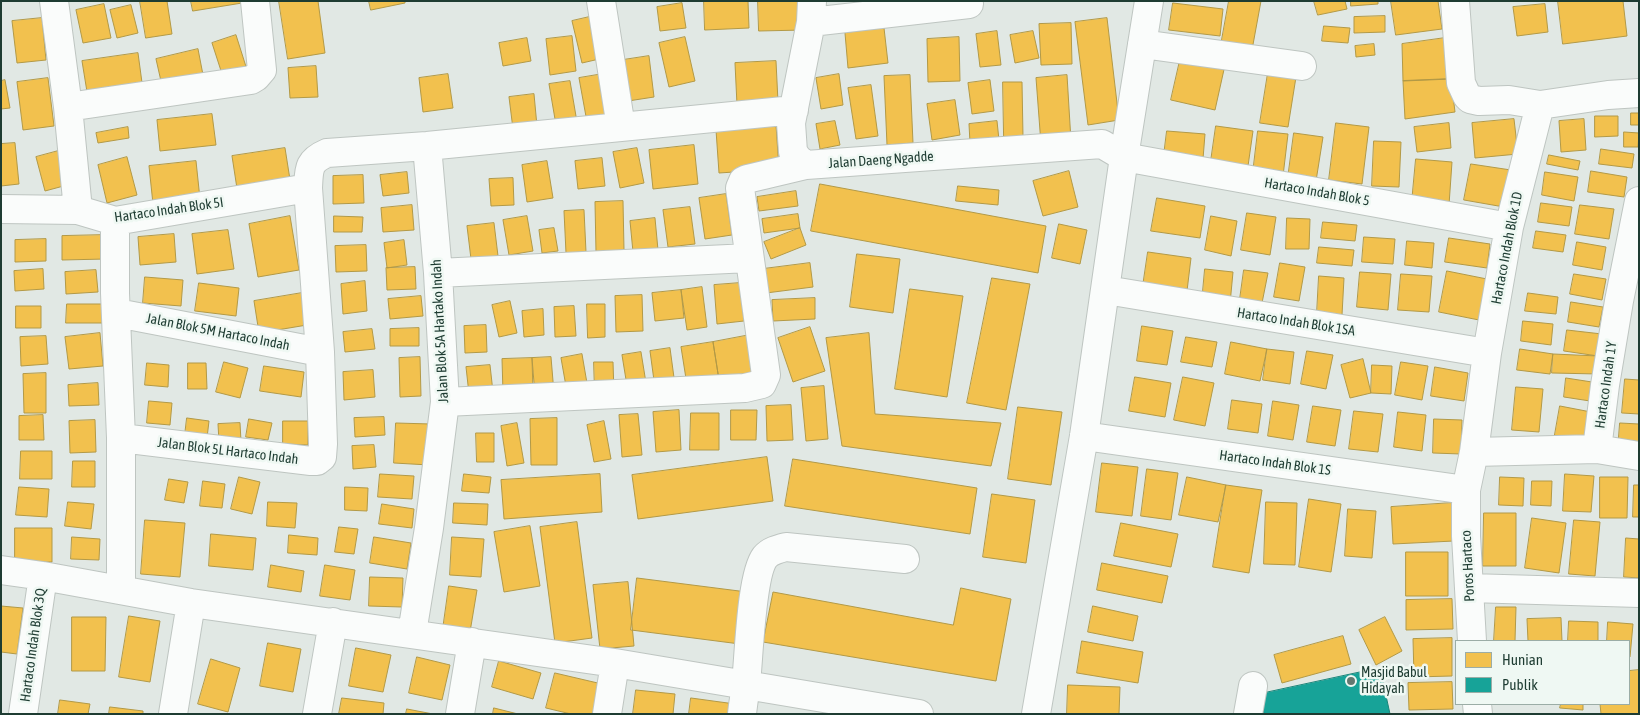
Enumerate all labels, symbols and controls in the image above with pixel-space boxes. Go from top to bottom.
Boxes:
street label: Jalan Daeng Ngadde [828,148,934,172]
street label: Hartaco Indah Blok 5 [1263,174,1371,210]
street label: Hartaco Indah Blok 1D [1488,190,1526,306]
street label: Hartaco Indah Blok 5I [113,194,225,226]
street label: Jalan Blok 5A Hartako Indah [428,259,452,403]
street label: Hartaco Indah Blok 1SA [1236,304,1356,340]
street label: Jalan Blok 5M Hartaco Indah [145,310,291,354]
street label: Hartaco Indah 1Y [1592,340,1620,430]
street label: Jalan Blok 5L Hartaco Indah [157,434,299,468]
street label: Hartaco Indah Blok 1S [1218,447,1332,479]
street label: Poros Hartaco [1458,530,1478,602]
street label: Hartaco Indah Blok 3Q [17,587,49,703]
legend [1455,640,1630,705]
text: Hunian [1502,651,1543,668]
place label: Masjid Babul Hidayah [1361,665,1427,698]
marker: Masjid Babul Hidayah [1345,675,1357,687]
text: Publik [1502,676,1538,693]

